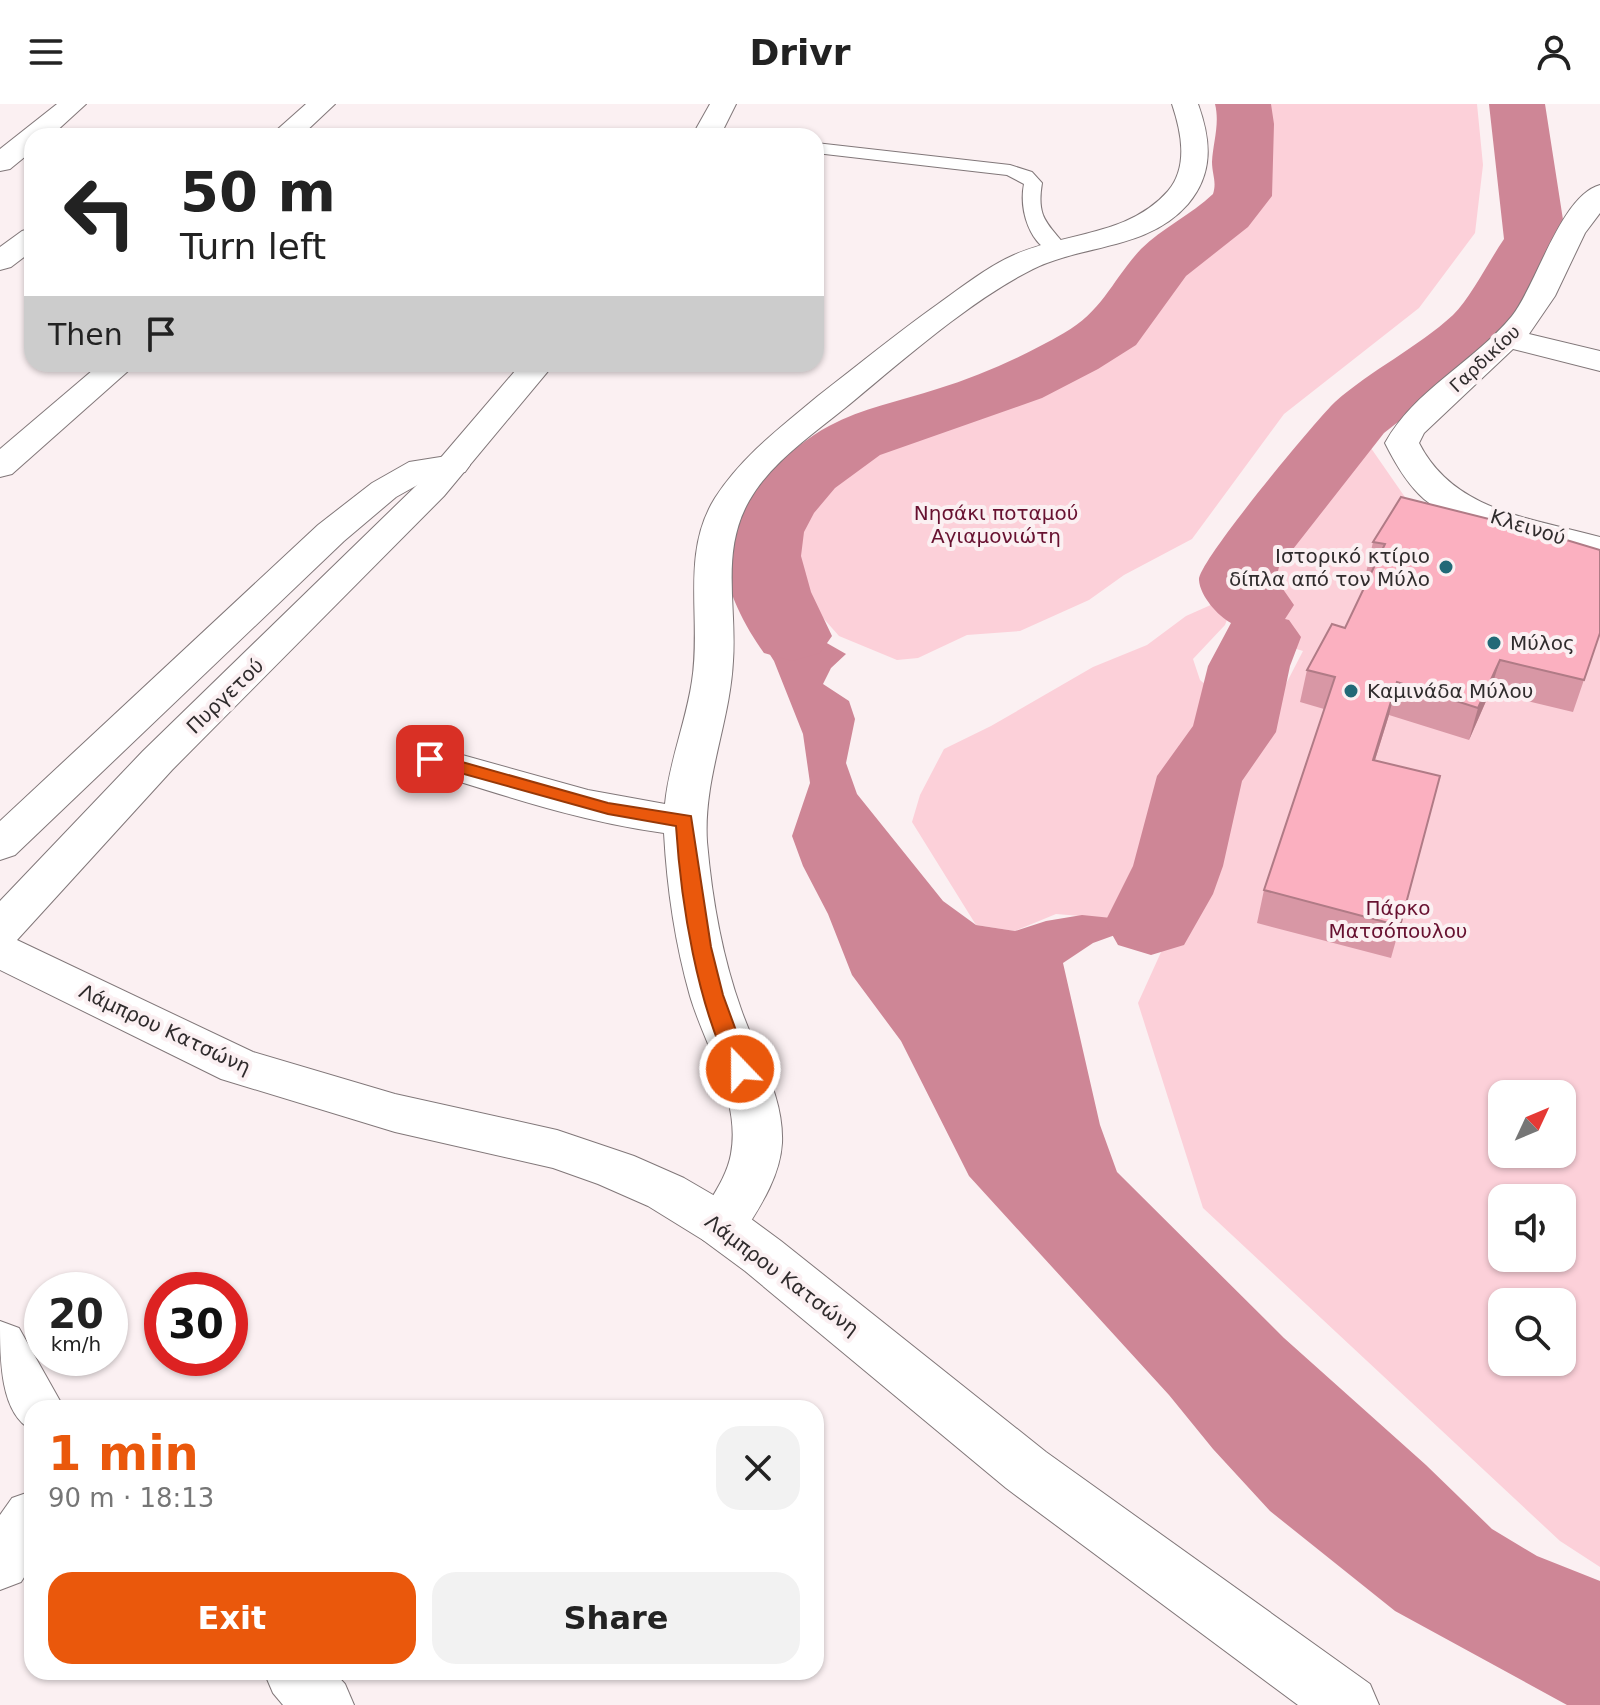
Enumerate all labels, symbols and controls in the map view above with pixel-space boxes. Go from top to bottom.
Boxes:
icon: menu [24,30,68,74]
icon: person [1532,30,1576,74]
text: Drivr [749,32,851,73]
text: 50 m [180,159,336,224]
icon: left [48,160,152,264]
text: Turn left [180,226,326,267]
icon: arrive [139,312,183,356]
text: Then [48,317,123,352]
street label: Γαρδικίου [1445,321,1524,397]
park label: Νησάκι ποταμού Αγιαμονιώτη [914,501,1078,548]
street label: Κλεινού [1487,504,1569,550]
place label: Ιστορικό κτίριο δίπλα από τον Μύλο [1229,544,1430,591]
marker: Ιστορικό κτίριο δίπλα από τον Μύλο [1437,558,1455,576]
place label: Μύλος [1510,631,1575,655]
marker: Μύλος [1485,634,1503,652]
street label: Πυργετού [181,653,269,739]
place label: Καμινάδα Μύλου [1367,679,1533,703]
marker: Καμινάδα Μύλου [1342,682,1360,700]
pin [396,725,464,793]
icon: arrive [408,737,452,781]
park label: Πάρκο Ματσόπουλου [1329,896,1467,943]
street label: Λάμπρου Κατσώνη [76,979,254,1079]
position arrow [698,1027,782,1111]
north arrow [1488,1080,1576,1168]
map controls [1488,1080,1576,1376]
button: sound [1488,1184,1576,1272]
street label: Λάμπρου Κατσώνη [700,1209,864,1341]
speed limit sign: 30 [144,1272,248,1376]
button: search [1488,1288,1576,1376]
text: 20 [48,1291,104,1337]
text: km/h [51,1332,101,1356]
text: 1 min [48,1425,199,1481]
button: close [716,1426,800,1510]
text: 90 m · 18:13 [48,1483,214,1513]
button: Exit [48,1572,416,1664]
button: Share [432,1572,800,1664]

